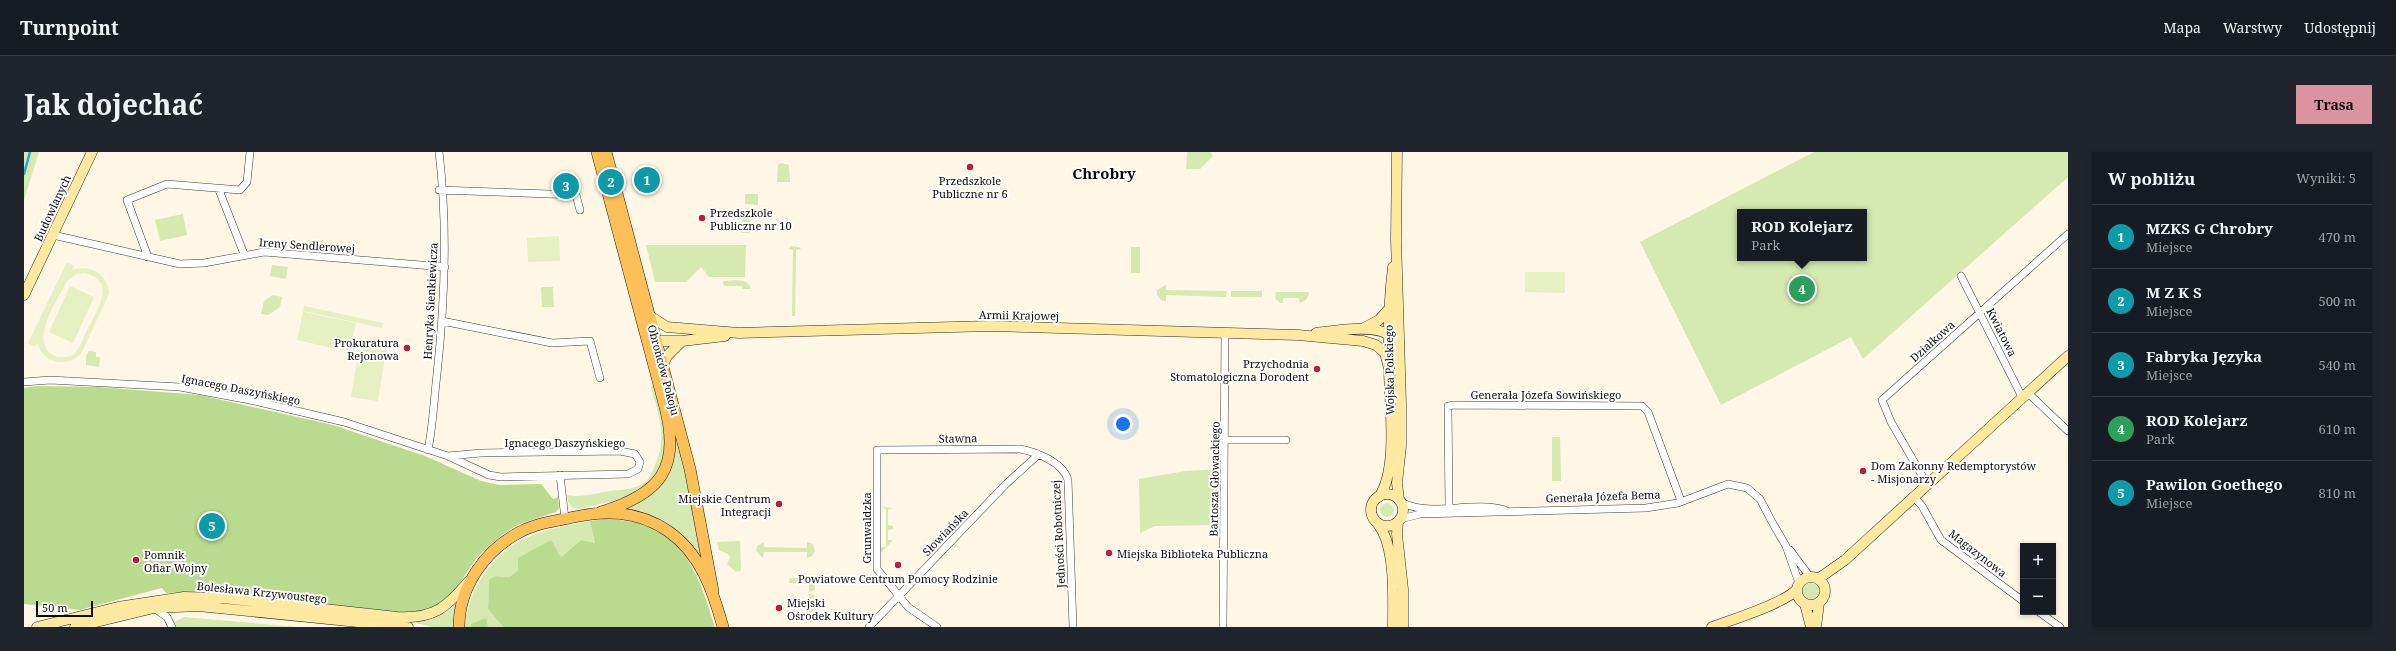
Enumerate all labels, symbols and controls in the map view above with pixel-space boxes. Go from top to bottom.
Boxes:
text: Turnpoint [20,15,119,41]
text: Mapa [2163,18,2201,37]
text: Warstwy [2223,18,2282,37]
text: Udostępnij [2304,18,2376,37]
text: Jak dojechać [24,85,203,123]
button: Trasa [2296,85,2372,124]
marker: Przedszkole Publiczne nr 6 [965,162,975,172]
district label: Chrobry [1072,163,1136,183]
pin: 1 [634,165,660,195]
pin: 2 [598,167,624,197]
text: W pobliżu [2108,167,2195,190]
text: Wyniki: 5 [2296,169,2356,187]
pin: 3 [553,171,579,201]
street label: Budowlanych [30,172,74,244]
place label: Przedszkole Publiczne nr 6 [932,173,1008,201]
place label: Przedszkole Publiczne nr 10 [710,205,792,233]
popup [1737,209,1867,261]
marker: Przedszkole Publiczne nr 10 [697,213,707,223]
text: ROD Kolejarz [1751,216,1853,236]
text: MZKS G Chrobry [2146,218,2273,238]
text: 1 [2117,228,2125,246]
text: 470 m [2319,228,2356,246]
street label: Ireny Sendlerowej [258,234,356,256]
text: Park [1751,236,1780,254]
text: Miejsce [2146,238,2192,256]
street label: Henryka Sienkiewicza [419,242,441,360]
pin: 4 [1789,274,1815,304]
text: M Z K S [2146,282,2202,302]
text: 2 [2117,292,2125,310]
text: 500 m [2319,292,2356,310]
text: Miejsce [2146,302,2192,320]
street label: Kwiatowa [1983,305,2021,359]
street label: Armii Krajowej [979,307,1059,323]
street label: Działkowa [1906,317,1958,365]
street label: Obrońców Pokoju [645,323,683,417]
street label: Wojska Polskiego [1381,325,1397,415]
place label: Prokuratura Rejonowa [334,335,399,363]
marker: Prokuratura Rejonowa [402,343,412,353]
text: Fabryka Języka [2146,346,2262,366]
place label: Przychodnia Stomatologiczna Dorodent [1170,356,1309,384]
text: 3 [2117,356,2125,374]
text: 540 m [2319,356,2356,374]
marker: Przychodnia Stomatologiczna Dorodent [1312,364,1322,374]
text: Miejsce [2146,366,2192,384]
street label: Ignacego Daszyńskiego [180,370,302,408]
street label: Generała Józefa Sowińskiego [1471,387,1621,402]
text: ROD Kolejarz [2146,410,2247,430]
your location [1113,414,1133,434]
text: 4 [2117,420,2125,438]
text: 610 m [2319,420,2356,438]
street label: Bartosza Głowackiego [1205,421,1223,537]
street label: Stawna [938,430,978,446]
text: Park [2146,430,2175,448]
street label: Ignacego Daszyńskiego [505,435,625,450]
place label: Dom Zakonny Redemptorystów - Misjonarzy [1871,458,2037,486]
marker: Dom Zakonny Redemptorystów - Misjonarzy [1858,466,1868,476]
text: Pawilon Goethego [2146,474,2283,494]
street label: Jedności Robotniczej [1048,480,1068,589]
text: 5 [2117,484,2125,502]
text: 810 m [2319,484,2356,502]
street label: Generała Józefa Bema [1545,486,1661,506]
place label: Miejskie Centrum Integracji [678,491,772,519]
street label: Grunwaldzka [859,492,874,564]
text: Miejsce [2146,494,2192,512]
marker: Miejskie Centrum Integracji [774,499,784,509]
street label: Słowiańska [919,505,971,559]
pin: 5 [199,511,225,541]
street label: Magazynowa [1946,526,2010,580]
map controls [2020,543,2056,615]
button: + [2020,543,2056,579]
place label: Miejska Biblioteka Publiczna [1117,546,1268,561]
place label: Pomnik Ofiar Wojny [144,547,208,575]
marker: Miejska Biblioteka Publiczna [1104,548,1114,558]
marker: Pomnik Ofiar Wojny [131,555,141,565]
marker: Powiatowe Centrum Pomocy Rodzinie [893,560,903,570]
place label: Powiatowe Centrum Pomocy Rodzinie [798,571,998,586]
street label: Bolesława Krzywoustego [196,578,328,606]
button: − [2020,579,2056,615]
place label: Miejski Ośrodek Kultury [787,595,874,623]
scale bar [36,599,93,618]
text: 50 m [42,600,68,615]
marker: Miejski Ośrodek Kultury [774,603,784,613]

